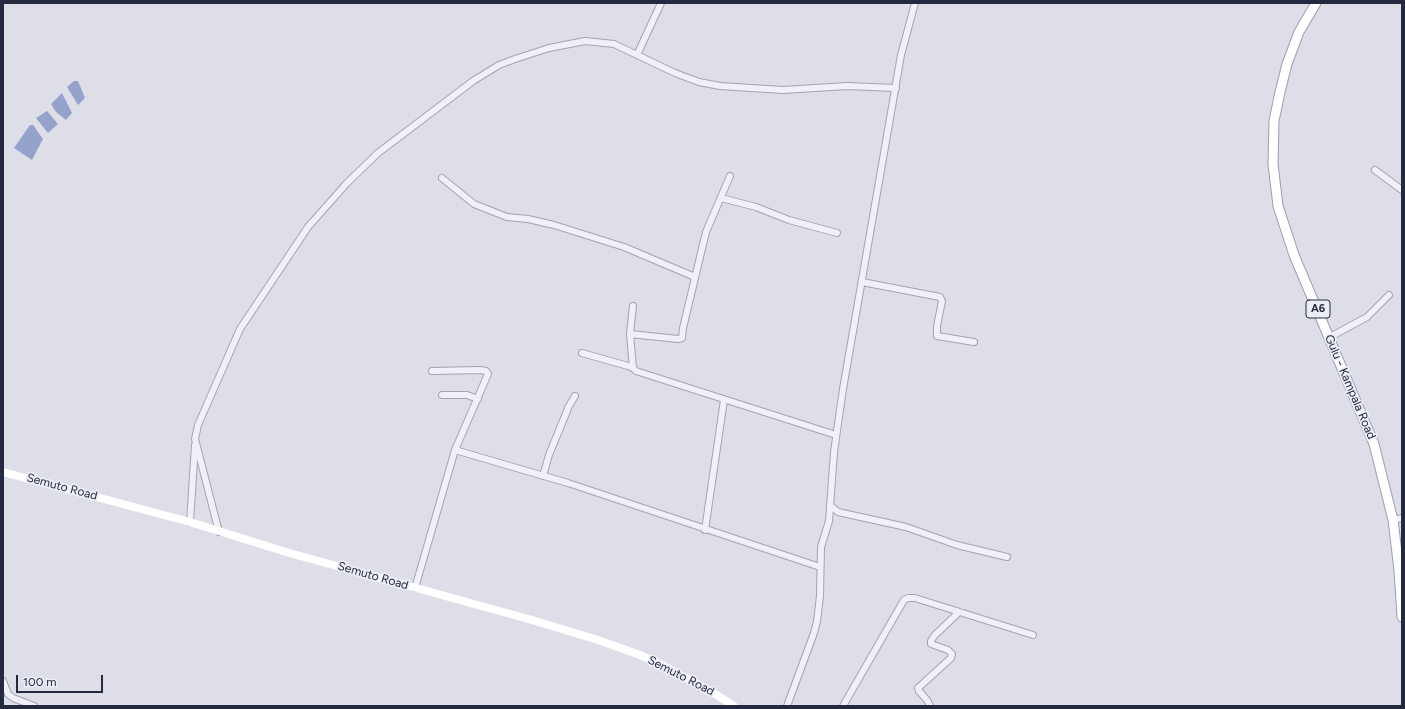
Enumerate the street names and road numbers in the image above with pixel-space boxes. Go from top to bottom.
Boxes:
road number: A6 [1306,300,1330,318]
street label: Gulu - Kampala Road [1321,333,1379,441]
street label: Semuto Road [25,471,99,503]
street label: Semuto Road [336,559,410,593]
street label: Semuto Road [645,653,717,699]

